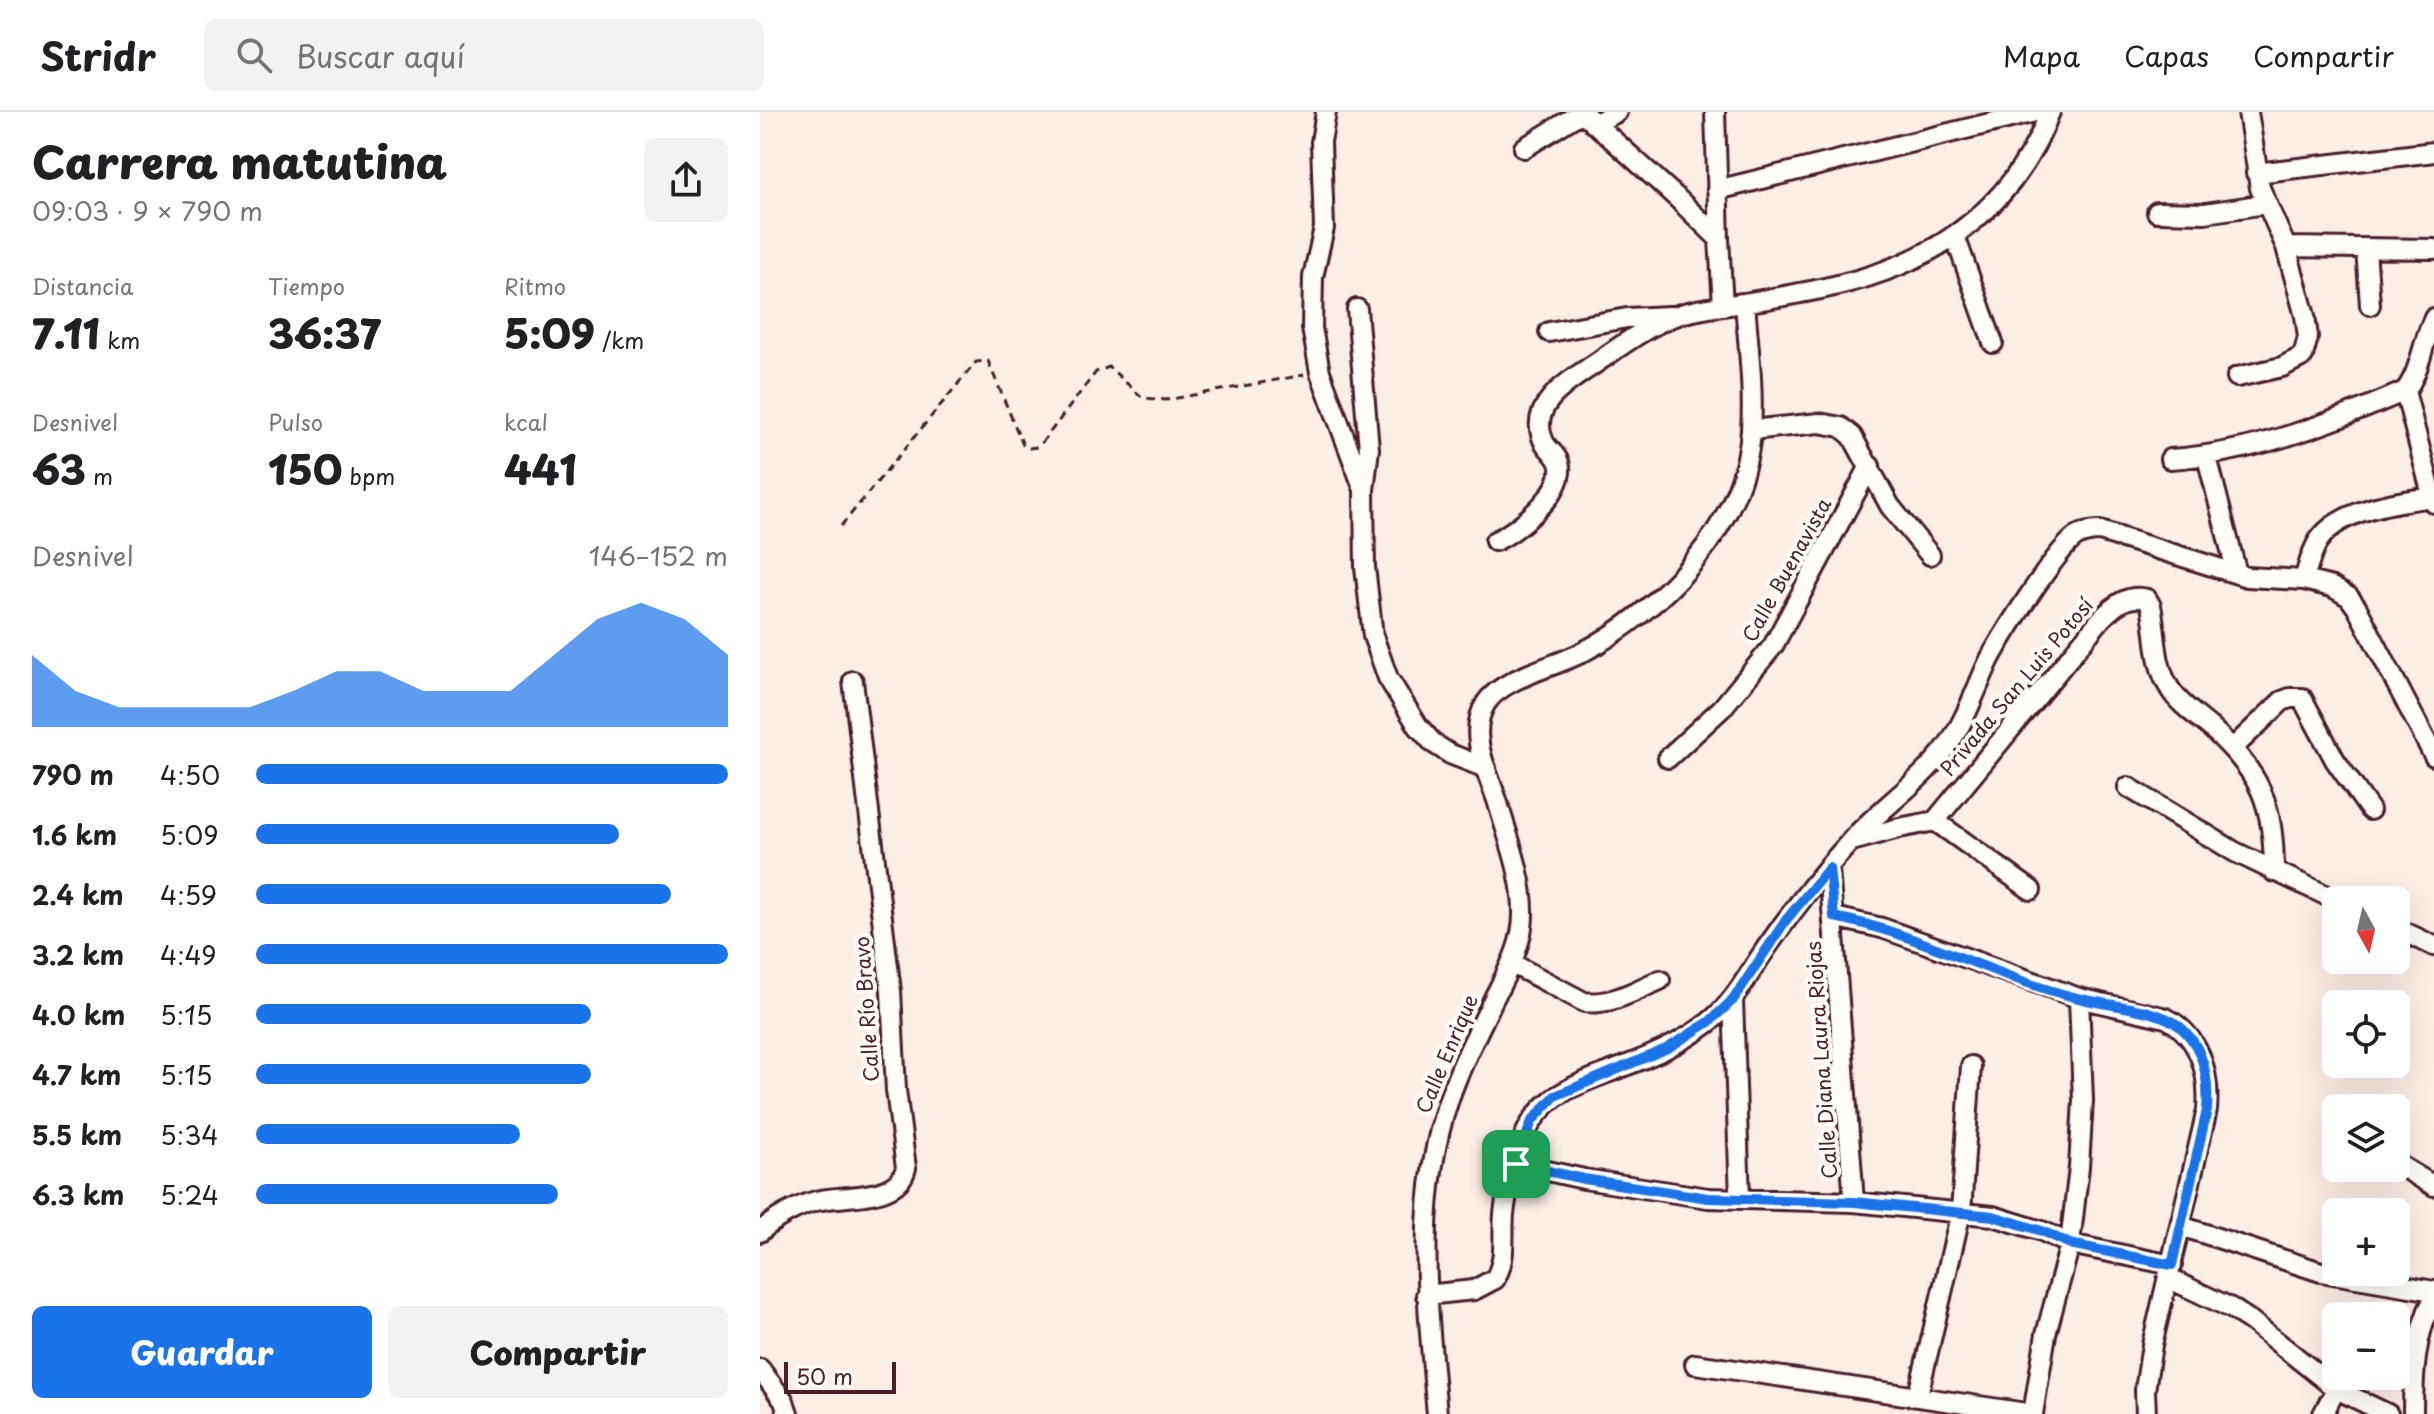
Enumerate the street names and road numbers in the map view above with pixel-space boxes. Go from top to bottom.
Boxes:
street label: Calle Buenavista [1734,491,1838,647]
street label: Privada San Luis Potosí [1933,591,2100,782]
street label: Calle Río Bravo [846,935,886,1083]
street label: Calle Diana Laura Riojas [1798,940,1844,1180]
street label: Calle Enrique [1407,989,1485,1118]

